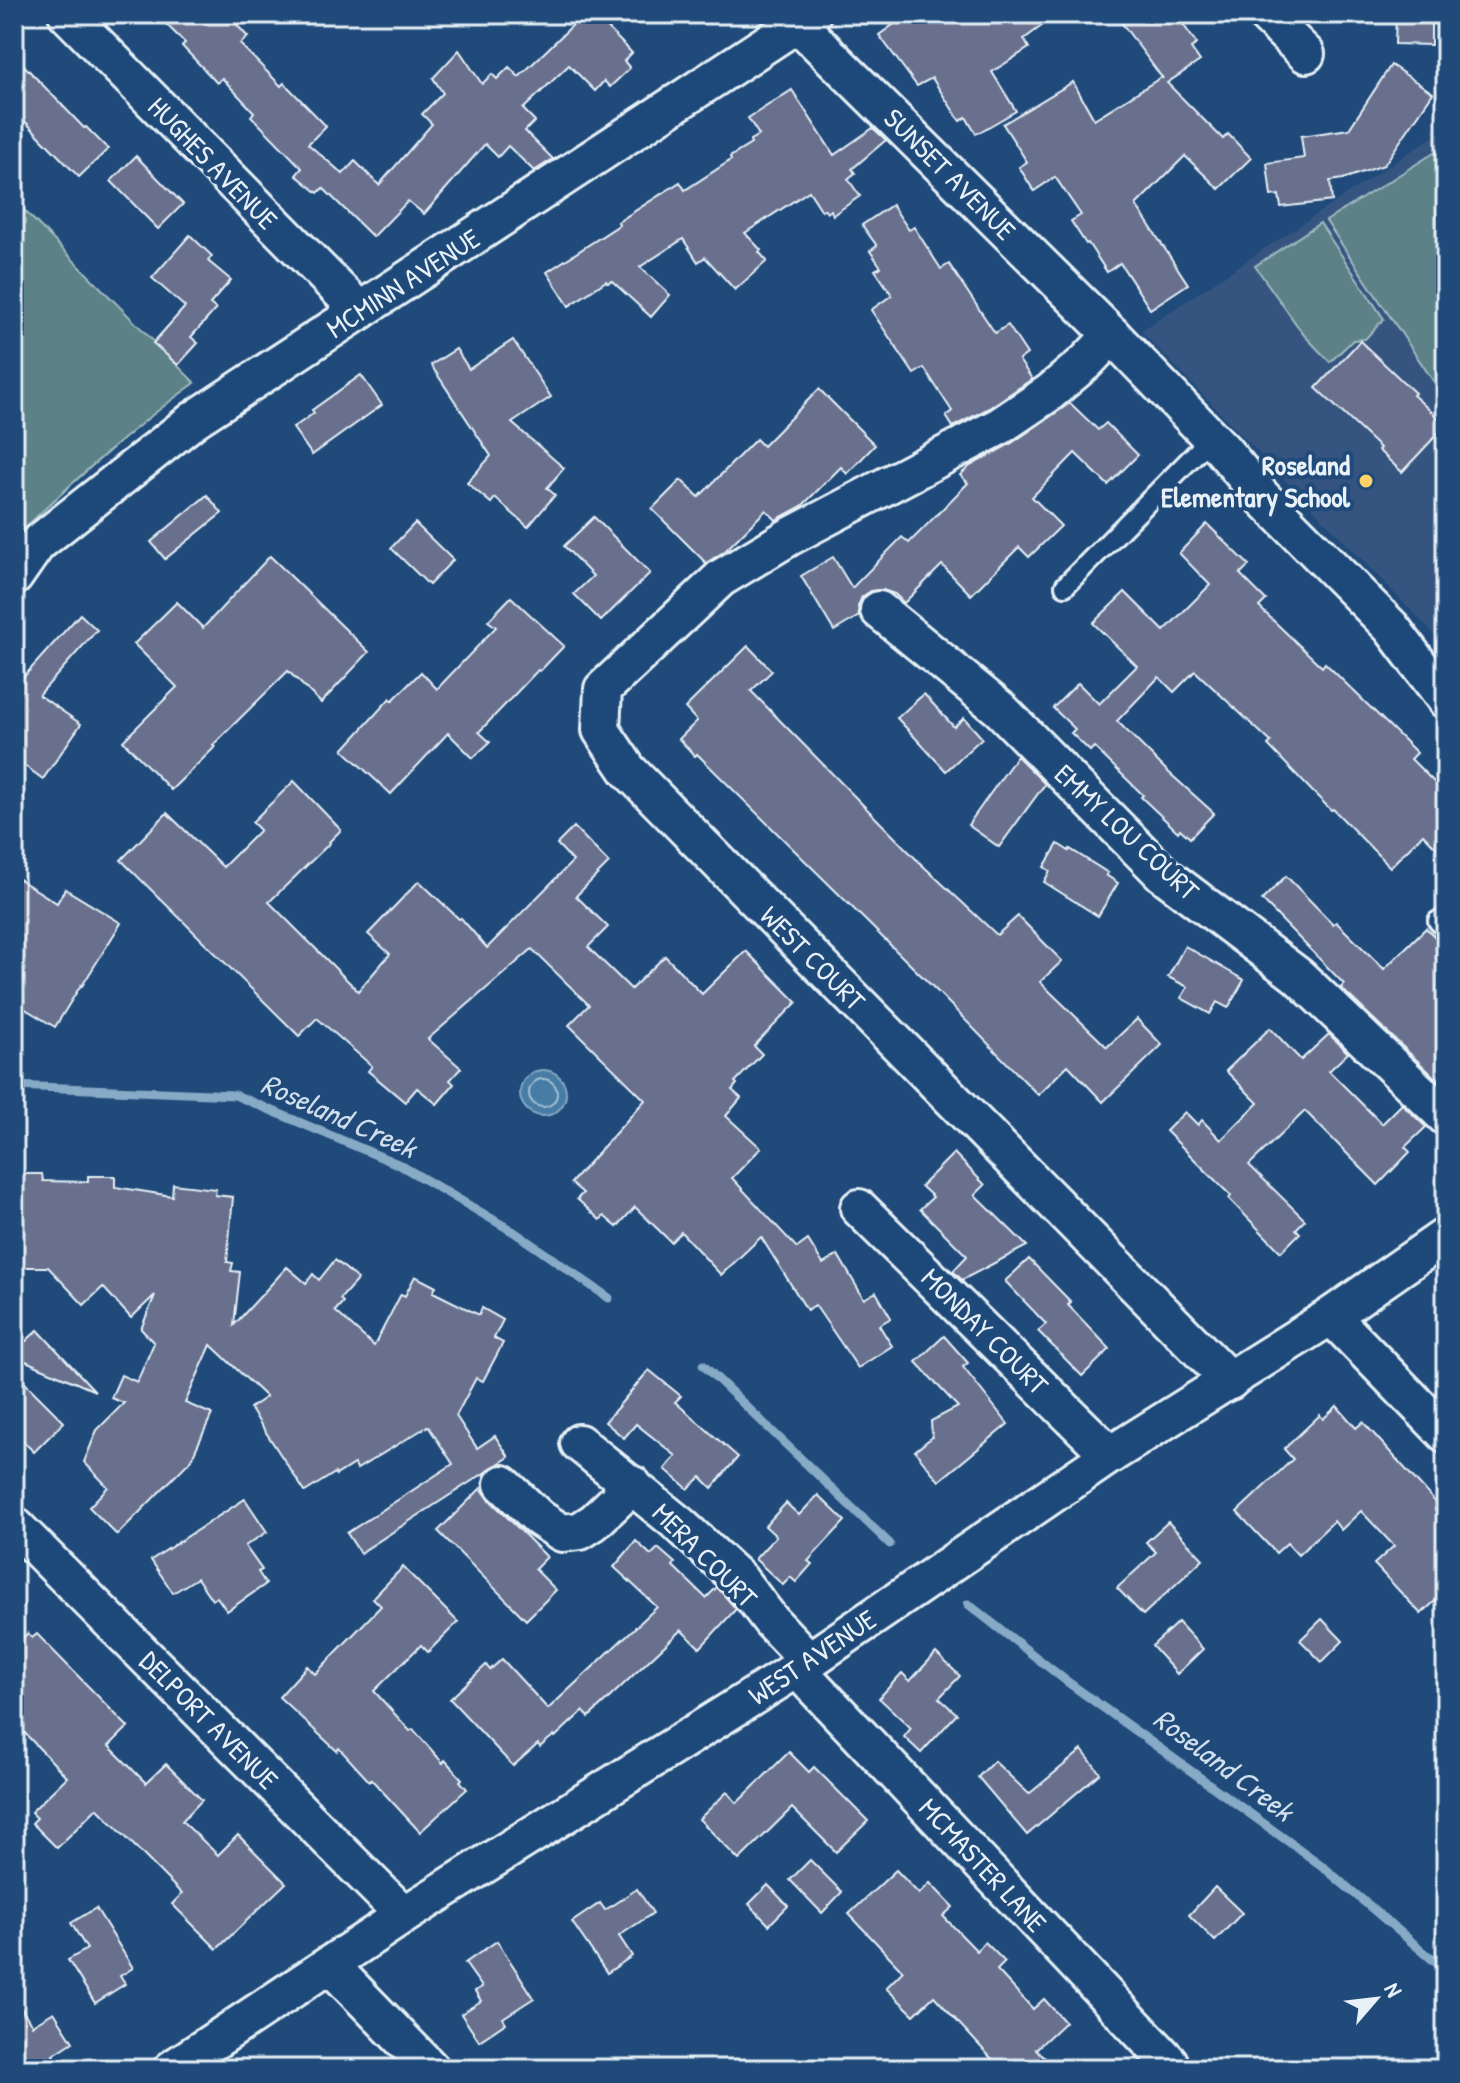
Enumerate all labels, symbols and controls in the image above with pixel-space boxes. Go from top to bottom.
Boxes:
street label: HUGHES AVENUE [140,88,286,238]
street label: SUNSET AVENUE [876,100,1024,248]
street label: MCMINN AVENUE [319,219,487,347]
place label: Roseland Elementary School [1161,446,1351,517]
marker: Roseland Elementary School [1357,472,1375,490]
street label: EMMY LOU COURT [1047,755,1208,909]
street label: WEST COURT [752,897,874,1019]
water label: Roseland Creek [255,1063,425,1168]
street label: MONDAY COURT [913,1259,1057,1403]
street label: MERA COURT [644,1494,766,1616]
street label: WEST AVENUE [741,1600,883,1714]
street label: DELPORT AVENUE [131,1642,287,1798]
water label: Roseland Creek [1146,1698,1304,1831]
street label: MCMASTER LANE [911,1789,1055,1941]
north arrow [1336,1959,1416,2039]
text: N [1378,1977,1410,2002]

